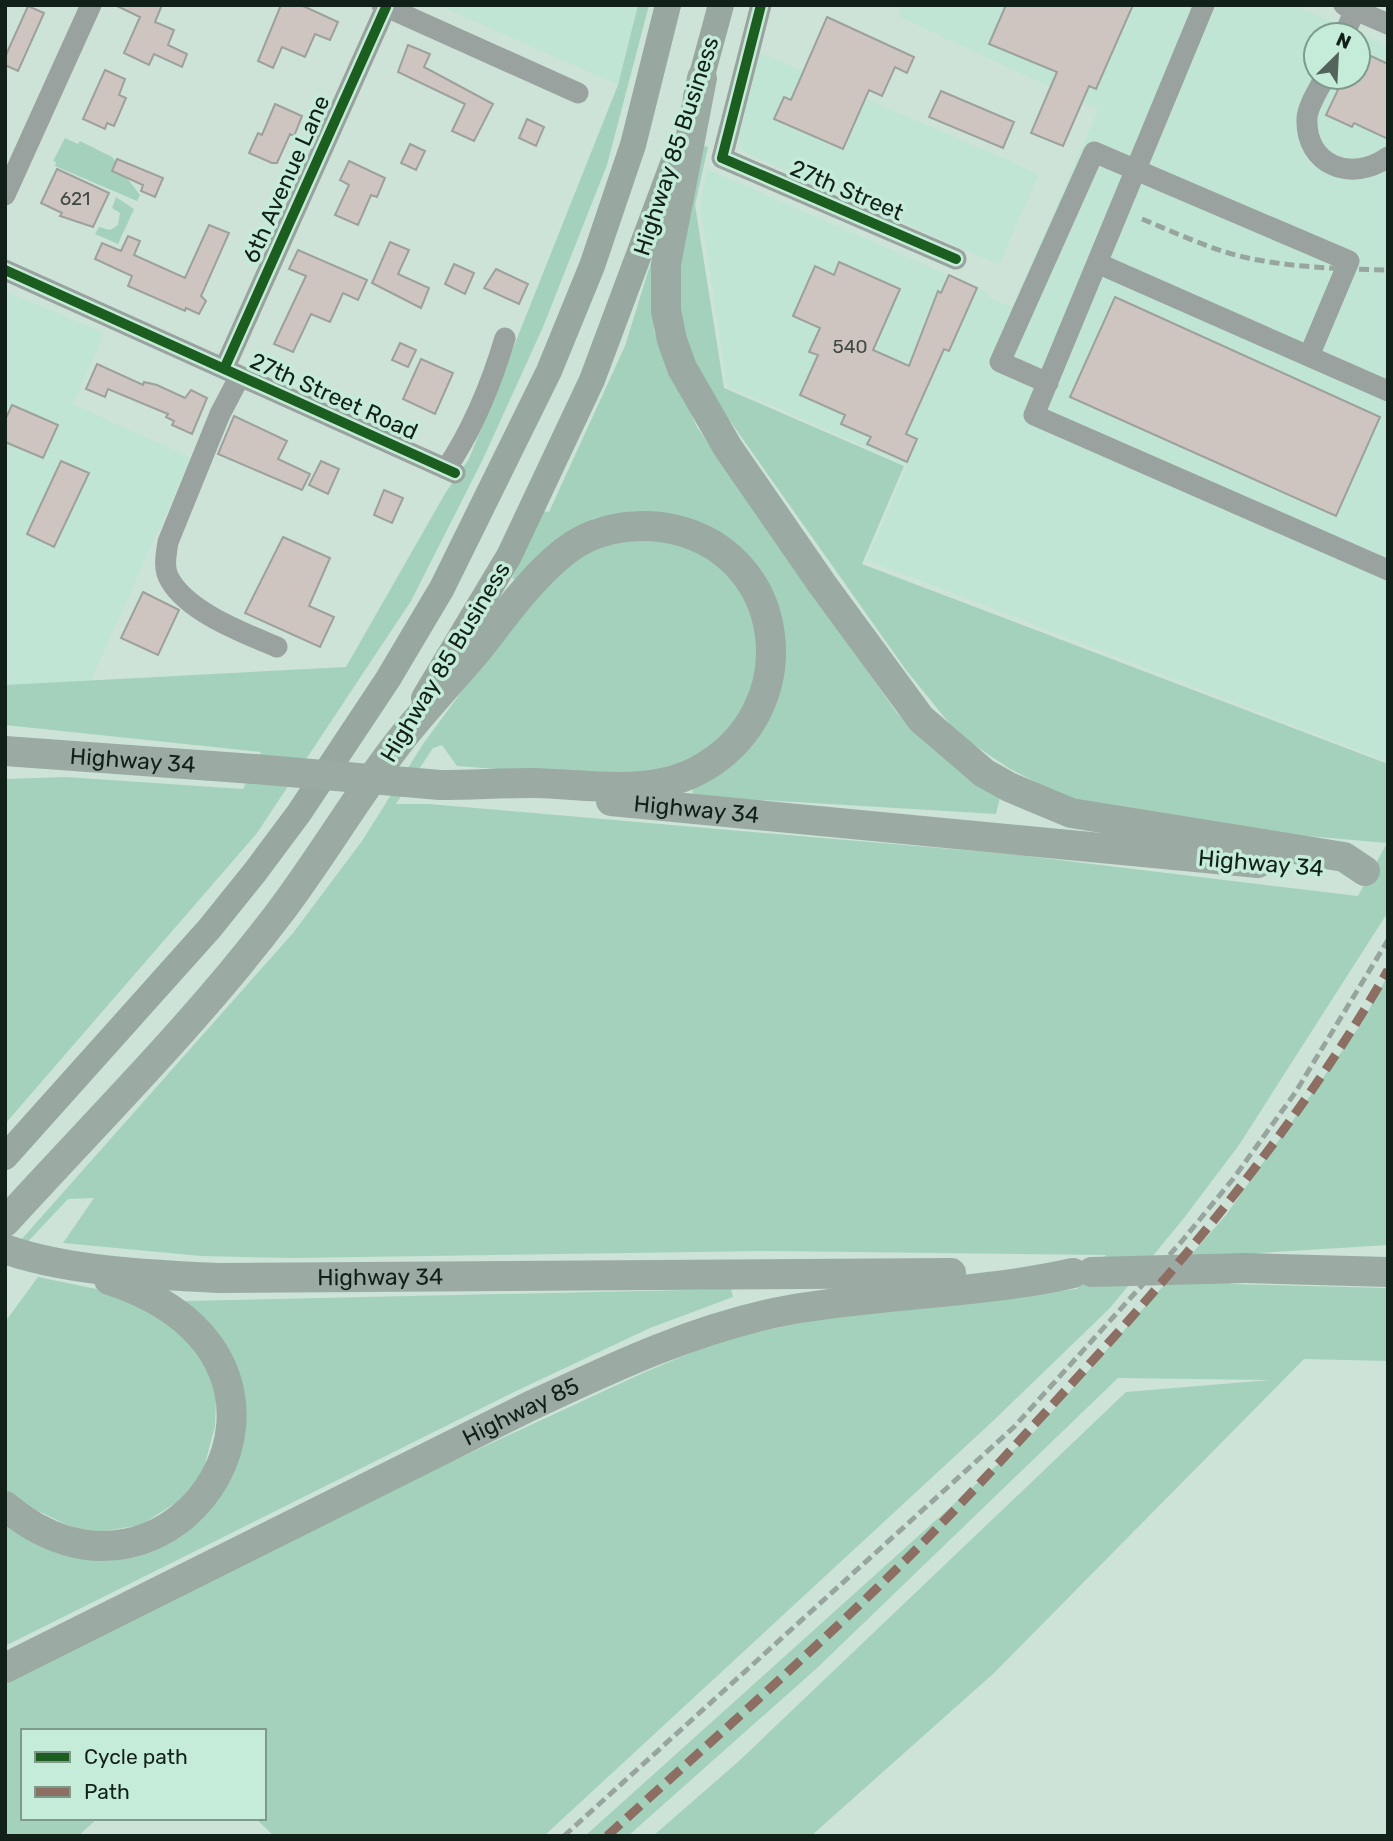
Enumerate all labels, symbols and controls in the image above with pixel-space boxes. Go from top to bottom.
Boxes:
north arrow [1302,21,1372,91]
text: N [1333,28,1355,54]
street label: Highway 85 Business [627,33,725,259]
street label: 6th Avenue Lane [236,91,336,267]
street label: 27th Street [786,154,908,226]
house number: 621 [60,187,90,210]
house number: 540 [832,335,868,358]
street label: 27th Street Road [246,346,422,446]
street label: Highway 85 Business [374,557,516,767]
street label: Highway 34 [69,742,197,779]
street label: Highway 34 [633,789,761,829]
street label: Highway 34 [1197,844,1325,882]
street label: Highway 34 [317,1262,443,1291]
street label: Highway 85 [458,1371,583,1452]
legend [21,1729,266,1820]
text: Cycle path [84,1744,188,1769]
text: Path [84,1779,130,1804]

